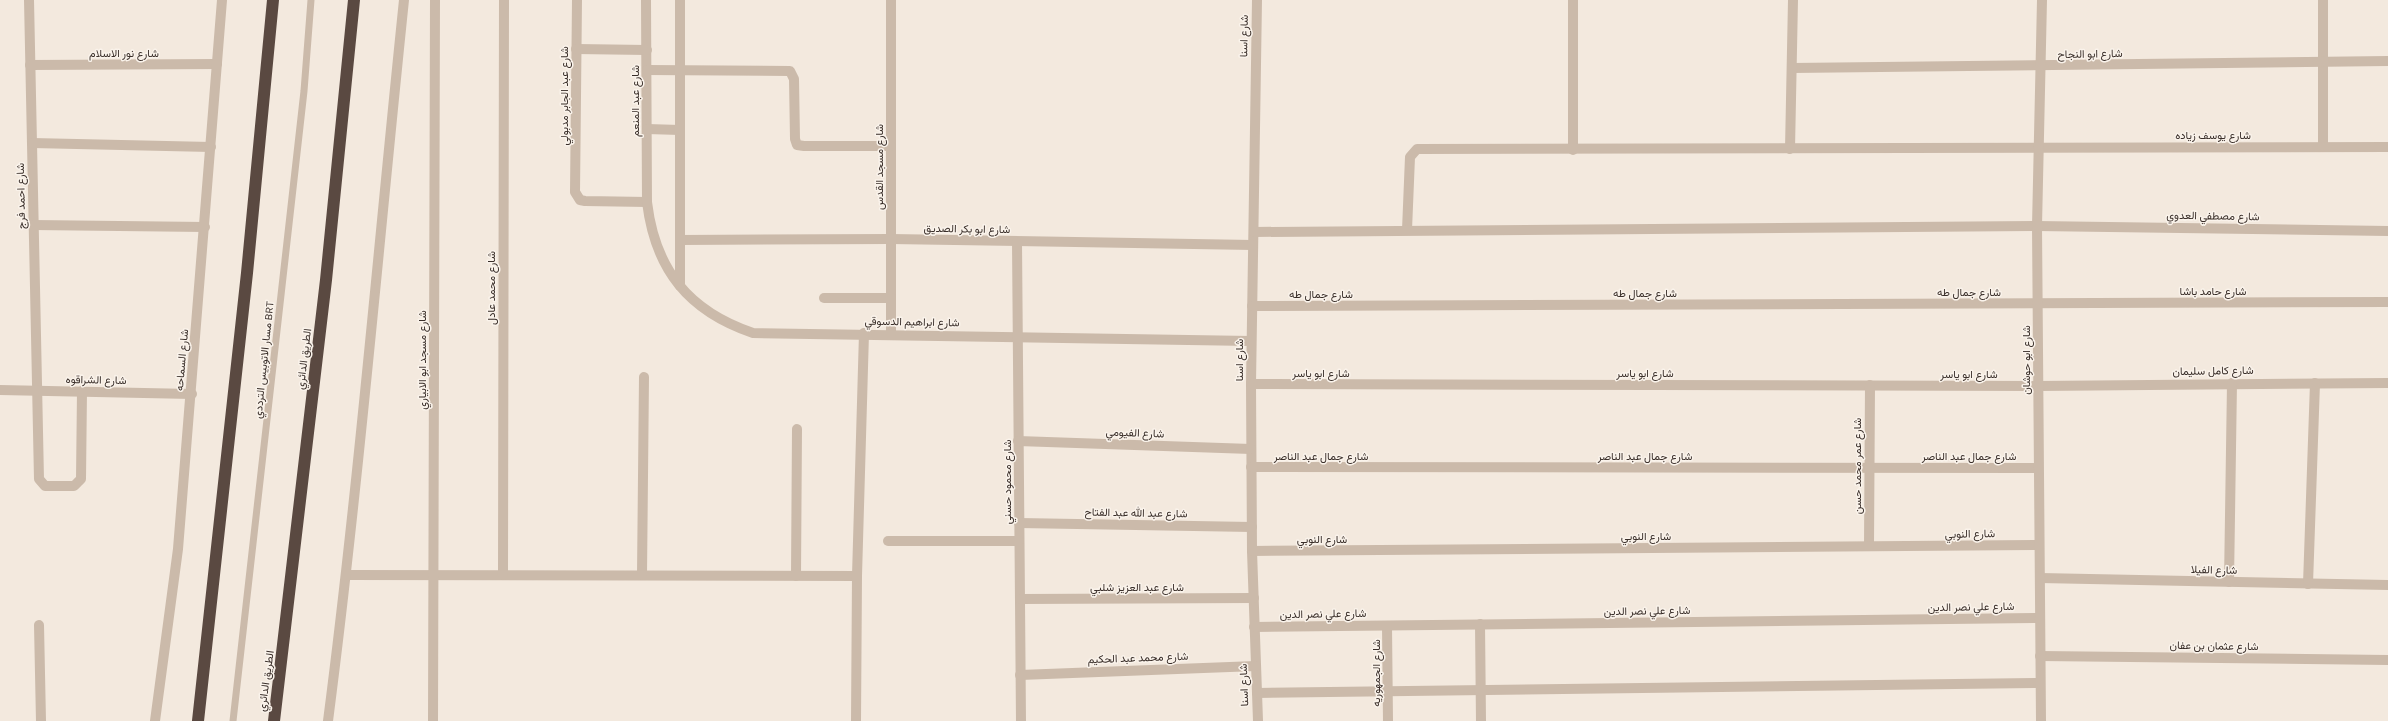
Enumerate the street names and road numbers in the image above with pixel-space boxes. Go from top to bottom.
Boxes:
street label: شارع اسنا [1237,14,1252,57]
street label: شارع عبد الجابر مدبولي [558,46,574,146]
street label: شارع نور الاسلام [89,47,159,61]
street label: شارع ابو النجاح [2057,47,2123,62]
street label: شارع عبد المنعم [629,65,643,137]
street label: شارع مسجد القدس [873,124,887,210]
street label: شارع يوسف زياده [2175,129,2251,143]
street label: شارع احمد فرج [14,163,29,229]
street label: شارع مصطفي العدوي [2166,209,2260,226]
street label: شارع ابو بكر الصديق [924,222,1011,237]
street label: شارع محمد عادل [485,251,499,325]
street label: شارع حامد باشا [2180,285,2247,299]
street label: شارع جمال طه [1937,286,2001,300]
street label: شارع جمال طه [1613,287,1677,301]
street label: شارع جمال طه [1289,288,1353,302]
street label: مسار الاتوبيس الترددي BRT [251,300,280,420]
street label: شارع مسجد ابو الابياري [416,310,432,410]
street label: شارع ابراهيم الدسوقي [864,315,960,332]
street label: شارع ابو حوشان [2020,325,2034,395]
street label: شارع السماحه [173,328,192,392]
street label: الطريق الدائري [294,328,317,391]
street label: شارع اسنا [1233,338,1247,381]
street label: شارع كامل سليمان [2172,364,2254,379]
street label: شارع ابو ياسر [1291,367,1350,381]
street label: شارع ابو ياسر [1615,367,1674,381]
street label: شارع ابو ياسر [1939,368,1998,382]
street label: شارع الشراقوه [65,373,127,388]
street label: شارع عمر محمد حسن [1851,417,1865,514]
street label: شارع الفيومي [1105,425,1165,444]
street label: شارع محمود حسني [1001,439,1017,524]
street label: شارع جمال عبد الناصر [1273,450,1369,464]
street label: شارع جمال عبد الناصر [1597,450,1693,464]
street label: شارع جمال عبد الناصر [1921,450,2017,464]
street label: شارع عبد الله عبد الفتاح [1084,506,1188,521]
street label: شارع النوبي [1945,527,1996,544]
street label: شارع النوبي [1621,530,1672,546]
street label: شارع النوبي [1297,533,1348,549]
street label: شارع الفيلا [2191,563,2238,578]
street label: شارع عبد العزيز شلبي [1090,581,1184,597]
street label: شارع علي نصر الدين [1928,600,2015,617]
street label: شارع علي نصر الدين [1604,604,1691,621]
street label: شارع علي نصر الدين [1280,607,1367,624]
street label: شارع الجمهوريه [1370,639,1384,707]
street label: شارع عثمان بن عفان [2169,639,2259,654]
street label: الطريق الدائري [255,650,280,713]
street label: شارع محمد عبد الحكيم [1087,650,1189,667]
street label: شارع اسنا [1237,663,1252,706]

